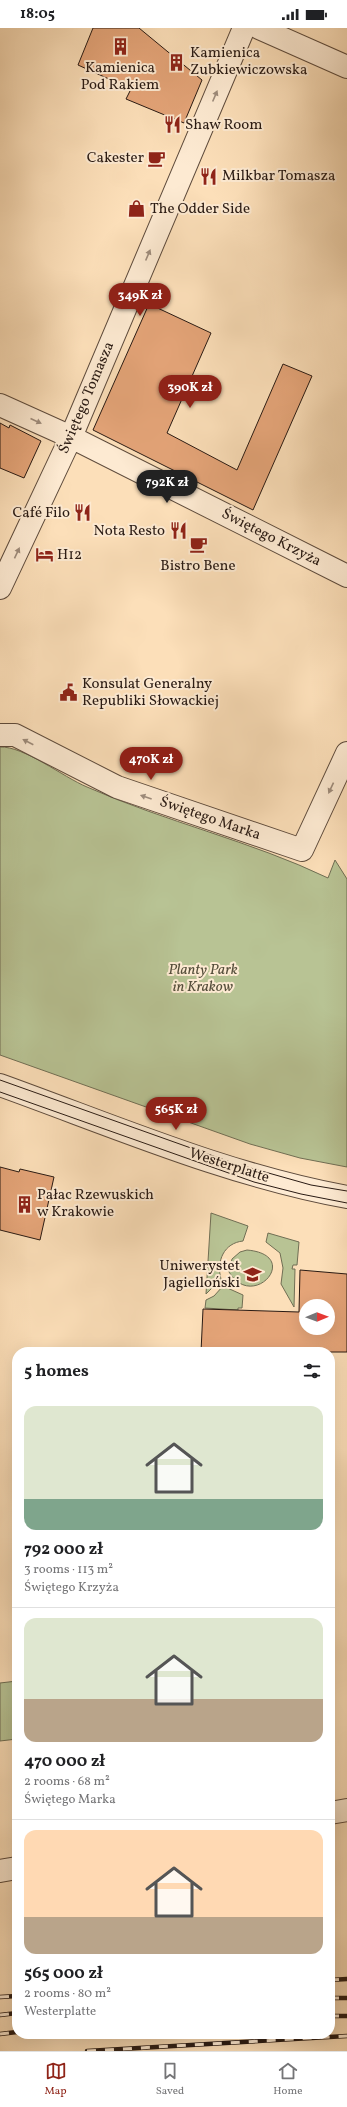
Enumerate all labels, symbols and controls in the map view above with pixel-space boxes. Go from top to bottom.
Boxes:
text: 18:05 [20,4,55,25]
building icon: Kamienica Pod Rakiem [110,37,130,57]
place label: Kamienica Zubkiewiczowska [190,43,307,81]
building icon: Kamienica Zubkiewiczowska [167,52,187,72]
place label: Kamienica Pod Rakiem [81,58,159,96]
one-way arrow [212,90,218,102]
restaurant icon: Shaw Room [162,115,182,135]
place label: Shaw Room [185,115,263,136]
place label: Cakester [87,148,144,169]
cafe icon: Cakester [147,148,167,168]
restaurant icon: Milkbar Tomasza [199,166,219,186]
place label: Milkbar Tomasza [222,166,336,187]
shop icon: The Odder Side [127,199,147,219]
place label: The Odder Side [150,199,250,220]
one-way arrow [145,249,151,260]
pin: 349K zł [103,283,177,317]
text: 349K zł [118,287,162,305]
street label: Świętego Tomasza [54,339,120,457]
pin: 390K zł [153,375,227,409]
text: 390K zł [168,379,212,397]
one-way arrow [30,418,42,424]
pin: 792K zł [130,470,204,504]
text: 792K zł [146,474,188,492]
place label: Café Filo [13,503,70,524]
restaurant icon: Café Filo [73,503,93,523]
street label: Świętego Krzyża [217,504,325,572]
place label: Nota Resto [94,521,165,542]
restaurant icon: Nota Resto [168,521,188,541]
cafe icon: Bistro Bene [188,535,208,555]
hotel icon: H12 [34,545,54,565]
place label: H12 [57,545,82,566]
one-way arrow [14,547,20,559]
place label: Bistro Bene [160,556,236,577]
place label: Konsulat Generalny Republiki Słowackiej [82,674,219,712]
public building icon: Konsulat Generalny Republiki Słowackiej [59,683,79,703]
one-way arrow [23,739,34,745]
pin: 470K zł [114,747,188,781]
text: 470K zł [129,751,173,769]
one-way arrow [328,783,334,794]
street label: Świętego Marka [157,792,263,846]
one-way arrow [140,794,152,800]
park label: Planty Park in Krakow [168,960,238,998]
pin: 565K zł [139,1097,213,1131]
text: 565K zł [155,1101,197,1119]
street label: Westerplatte [186,1143,272,1189]
place label: Pałac Rzewuskich w Krakowie [37,1185,154,1223]
building icon: Pałac Rzewuskich w Krakowie [14,1194,34,1214]
place label: Uniwerystet Jagielloński [160,1256,240,1294]
school or university icon: Uniwerystet Jagielloński [243,1265,263,1285]
north arrow [299,1299,335,1335]
map controls [299,1299,335,1335]
text: 5 homes [24,1360,89,1383]
icon: filters [301,1360,323,1382]
icon: home [138,1432,210,1504]
text: 792 000 zł [24,1538,103,1561]
text: 3 rooms · 113 m² [24,1561,113,1579]
text: Świętego Krzyża [24,1579,119,1597]
icon: home [138,1644,210,1716]
text: 470 000 zł [24,1750,105,1773]
text: 2 rooms · 68 m² [24,1773,110,1791]
text: Świętego Marka [24,1791,116,1809]
icon: home [138,1856,210,1928]
text: 565 000 zł [24,1962,103,1985]
text: 2 rooms · 80 m² [24,1985,111,2003]
text: Westerplatte [24,2003,96,2021]
tab: Map [45,2060,67,2099]
tab: Saved [156,2060,184,2099]
tab: Home [273,2060,302,2099]

